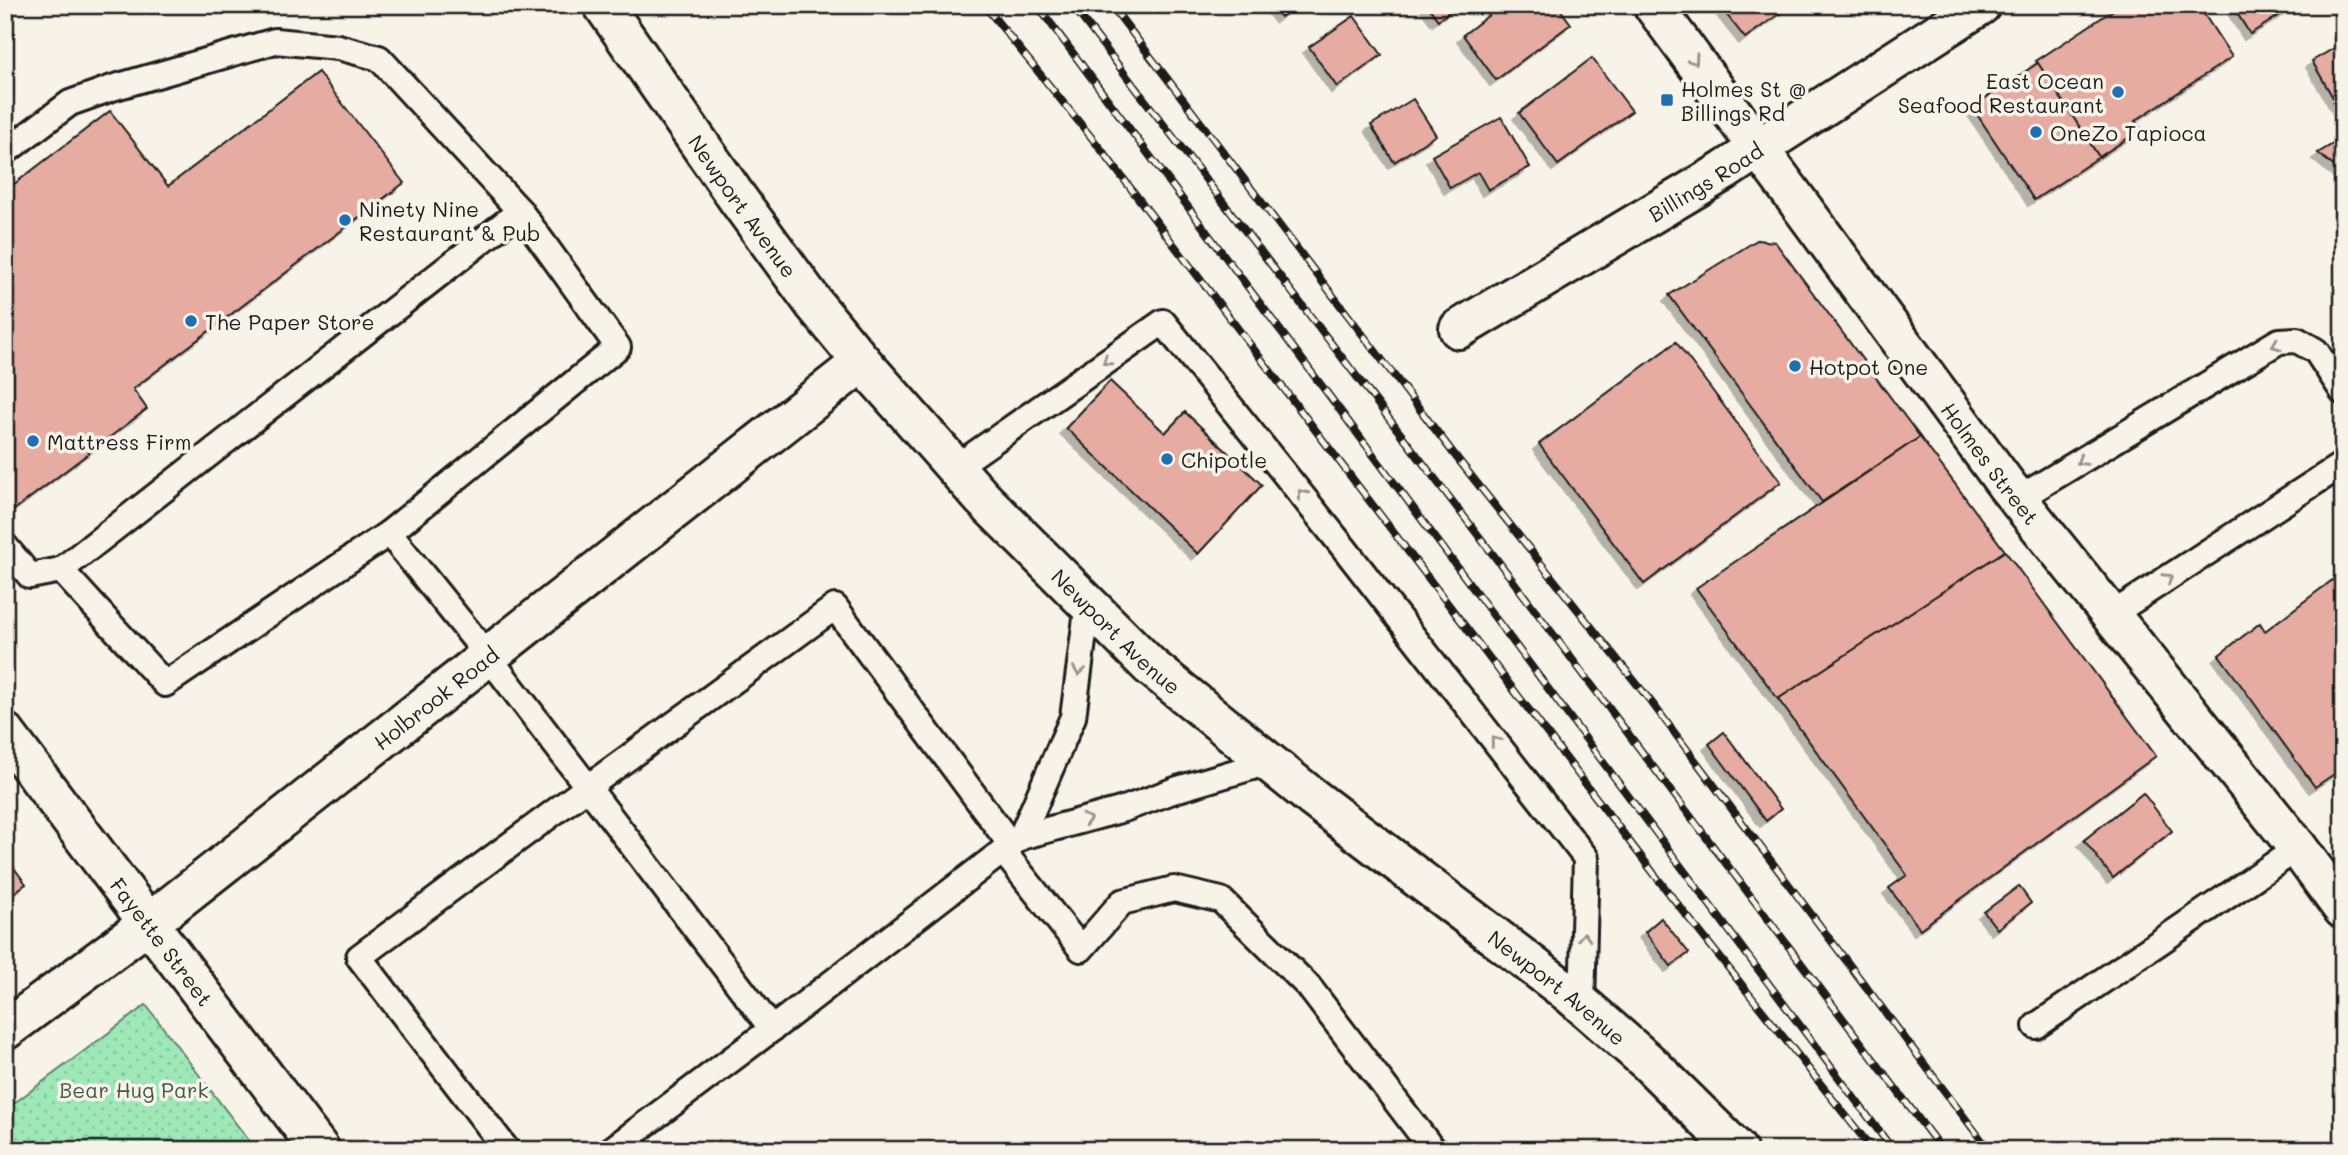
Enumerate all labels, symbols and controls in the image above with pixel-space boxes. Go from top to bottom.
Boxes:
one-way arrow [1686,52,1698,65]
place label: East Ocean Seafood Restaurant [1898,67,2104,118]
place label: Holmes St @ Billings Rd [1681,75,1807,126]
marker: East Ocean Seafood Restaurant [2110,84,2126,100]
marker: Holmes St @ Billings Rd [1659,92,1675,108]
place label: OneZo Tapioca [2050,119,2207,146]
marker: OneZo Tapioca [2028,124,2044,140]
street label: Newport Avenue [683,129,804,283]
street label: Billings Road [1643,136,1768,227]
place label: Ninety Nine Restaurant & Pub [359,195,540,246]
marker: Ninety Nine Restaurant & Pub [337,212,353,228]
place label: The Paper Store [205,308,374,335]
marker: The Paper Store [183,313,199,329]
one-way arrow [2271,337,2283,351]
one-way arrow [1102,353,1115,365]
place label: Hotpot One [1809,353,1928,380]
marker: Hotpot One [1787,358,1803,374]
street label: Holmes Street [1936,396,2046,529]
place label: Mattress Firm [47,428,191,455]
marker: Mattress Firm [25,433,41,449]
place label: Chipotle [1181,446,1267,473]
marker: Chipotle [1159,451,1175,467]
one-way arrow [2075,453,2088,466]
one-way arrow [1297,490,1310,502]
street label: Newport Avenue [1046,562,1187,699]
one-way arrow [2160,573,2173,586]
street label: Holbrook Road [368,640,504,755]
one-way arrow [1072,665,1087,676]
one-way arrow [1490,736,1503,748]
one-way arrow [1081,813,1093,827]
street label: Fayette Street [105,872,219,1011]
street label: Newport Avenue [1483,923,1632,1051]
one-way arrow [1577,931,1592,942]
park label: Bear Hug Park [59,1076,209,1103]

